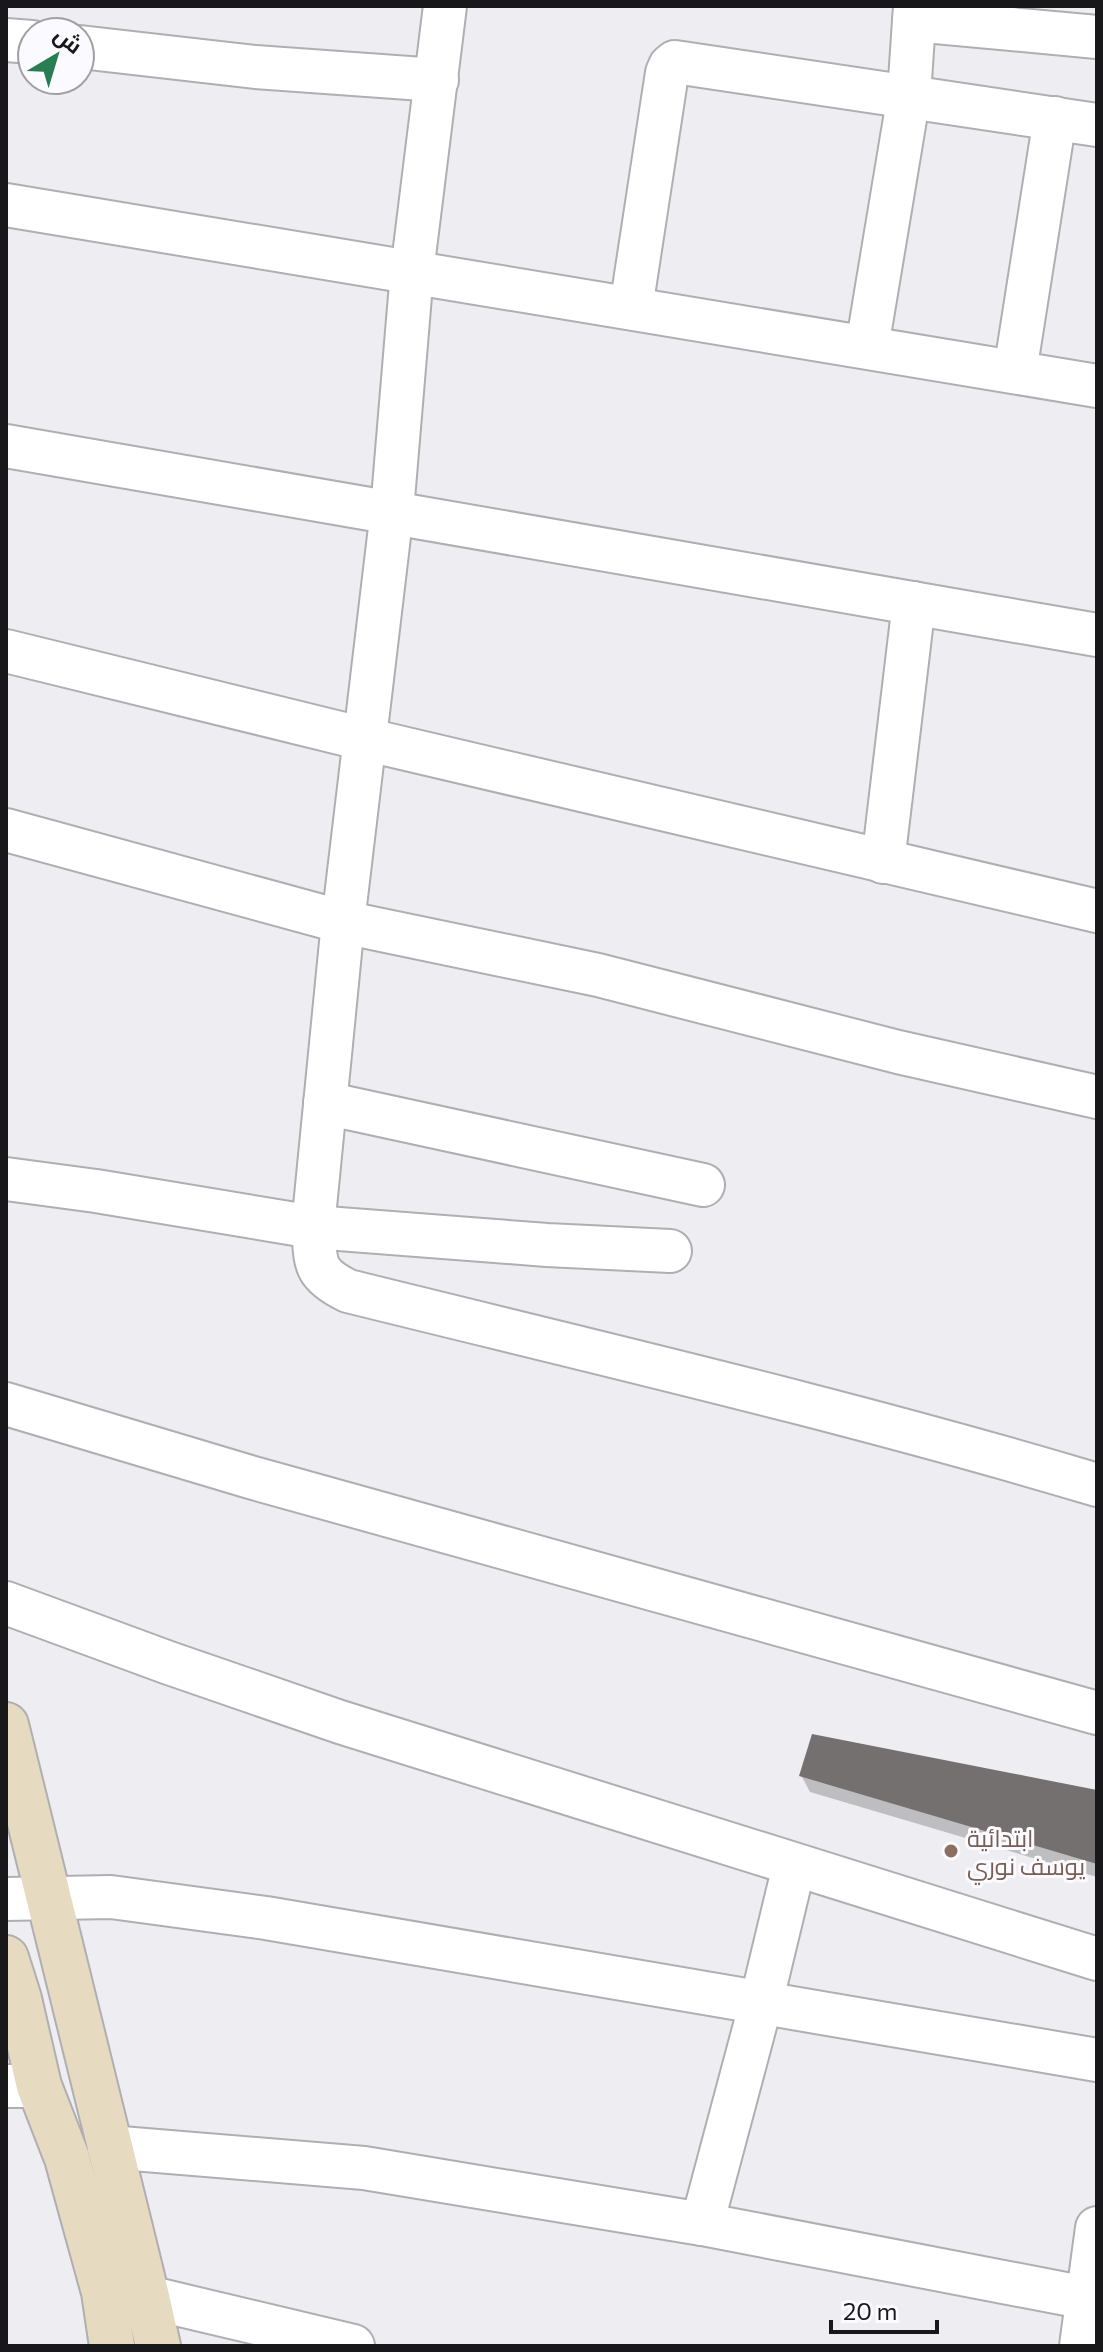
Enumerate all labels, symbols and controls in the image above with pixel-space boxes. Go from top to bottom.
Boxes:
north arrow [16,16,96,96]
text: ش [49,21,88,60]
place label: ابتدائية يوسف نوري [967,1823,1086,1885]
marker: ابتدائية يوسف نوري [942,1842,960,1860]
scale bar [831,2284,937,2334]
text: 20 m [843,2296,897,2325]

